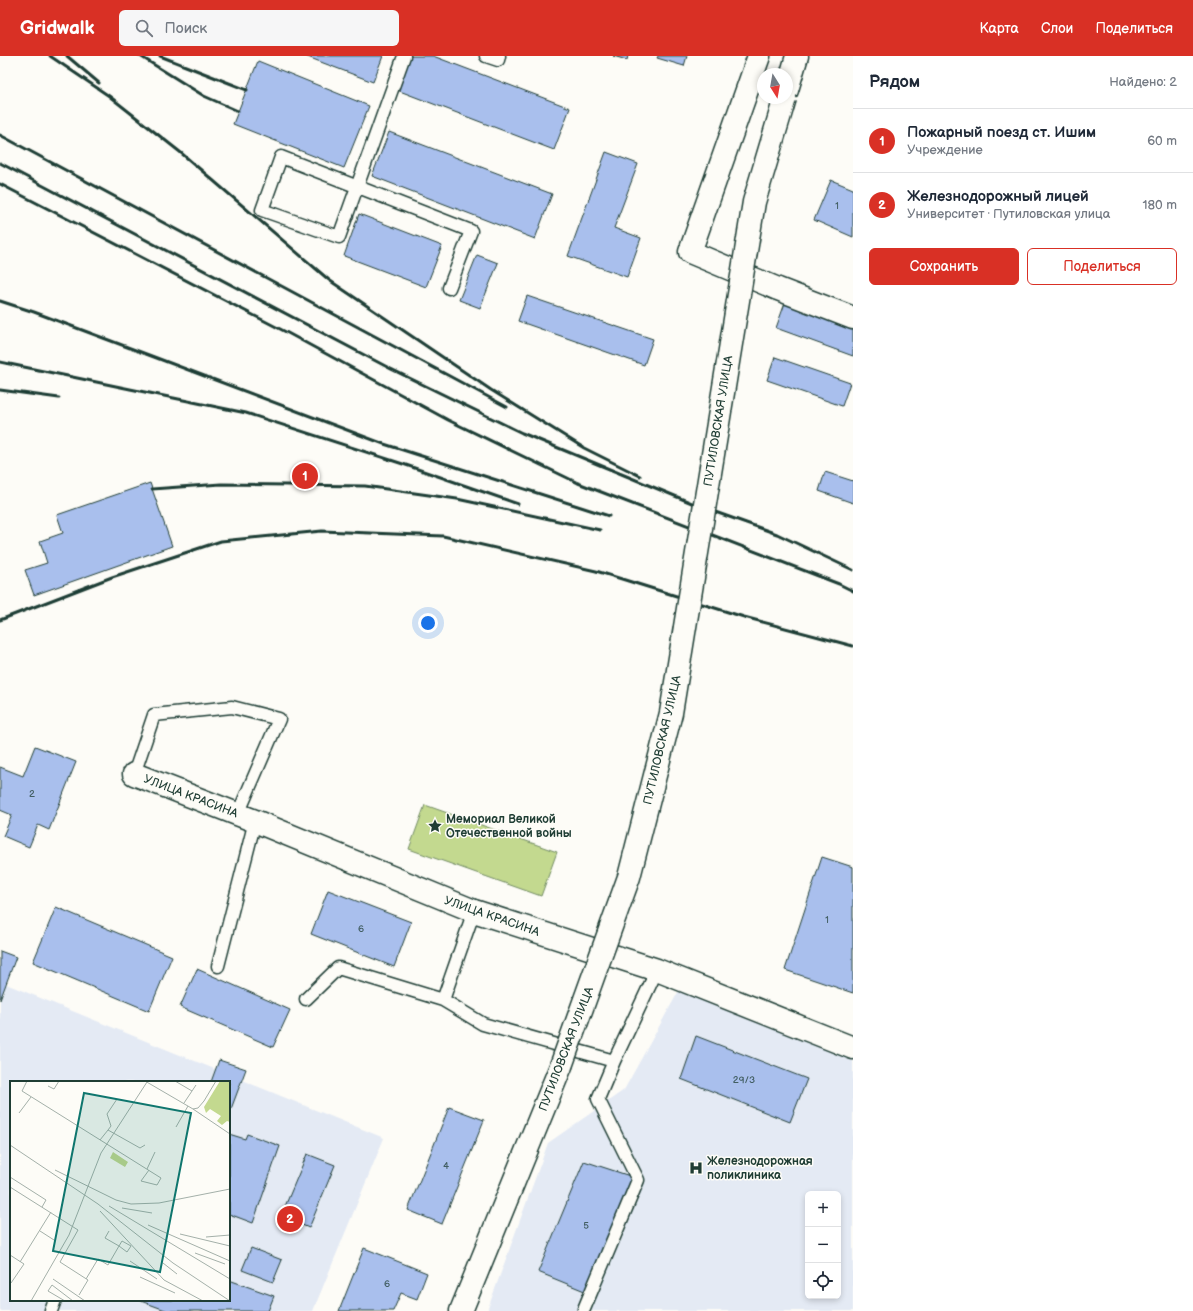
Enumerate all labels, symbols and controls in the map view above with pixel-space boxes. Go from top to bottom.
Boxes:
search box [119,10,399,46]
text: Gridwalk [20,17,95,40]
icon: search [133,17,155,39]
text: Поиск [165,19,207,38]
text: Карта [979,20,1019,37]
text: Слои [1041,20,1073,37]
text: Поделиться [1095,20,1173,37]
north arrow [757,68,793,104]
text: Рядом [869,72,920,92]
text: Найдено: 2 [1109,74,1177,90]
text: Пожарный поезд ст. Ишим [907,123,1096,142]
text: 1 [879,133,885,149]
text: 60 m [1147,133,1177,149]
text: Учреждение [907,142,983,158]
text: Железнодорожный лицей [907,187,1089,206]
text: 2 [878,197,886,213]
text: 180 m [1142,197,1177,213]
house number: 1 [835,200,839,212]
text: Университет · Путиловская улица [907,206,1110,222]
button: Сохранить [869,248,1019,285]
button: Поделиться [1027,248,1177,285]
street label: ПУТИЛОВСКАЯ УЛИЦА [701,354,736,488]
pin: 1 [292,461,318,491]
your location [418,613,438,633]
street label: ПУТИЛОВСКАЯ УЛИЦА [640,673,685,806]
street label: УЛИЦА КРАСИНА [142,772,241,822]
house number: 2 [29,788,35,800]
place label: Мемориал Великой Отечественной войны [446,812,572,841]
place icon: Мемориал Великой Отечественной войны [427,818,443,834]
street label: УЛИЦА КРАСИНА [442,893,542,940]
house number: 1 [825,914,829,926]
house number: 6 [358,923,364,935]
street label: ПУТИЛОВСКАЯ УЛИЦА [536,984,597,1114]
house number: 29/3 [733,1074,755,1086]
inset map [10,1081,230,1301]
place label: Железнодорожная поликлиника [707,1154,813,1183]
house number: 4 [443,1160,449,1172]
hospital icon: Железнодорожная поликлиника [688,1160,704,1176]
map controls [805,1191,841,1299]
button: + [805,1191,841,1227]
pin: 2 [277,1204,303,1234]
house number: 5 [583,1220,589,1232]
button: − [805,1227,841,1263]
button: locate [805,1263,841,1299]
house number: 6 [384,1278,390,1290]

